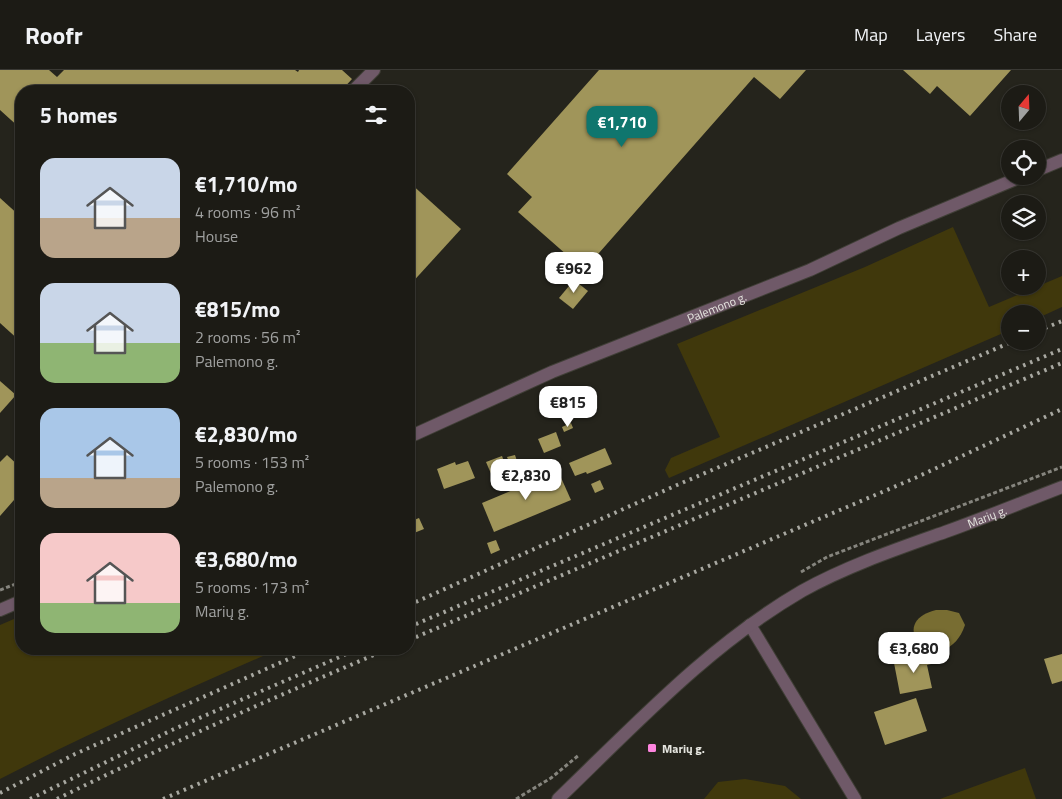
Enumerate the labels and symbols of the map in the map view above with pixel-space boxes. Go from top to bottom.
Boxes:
north arrow [1001,85,1046,130]
pin: €1,710 [581,106,663,148]
pin: €962 [544,252,604,294]
street label: Palemono g. [684,287,749,327]
pin: €815 [538,386,598,428]
pin: €2,830 [485,458,567,501]
street label: Marių g. [964,500,1009,533]
pin: €3,680 [873,632,955,674]
place label: Marių g. [662,739,705,758]
marker: Marių g. [646,742,658,754]

